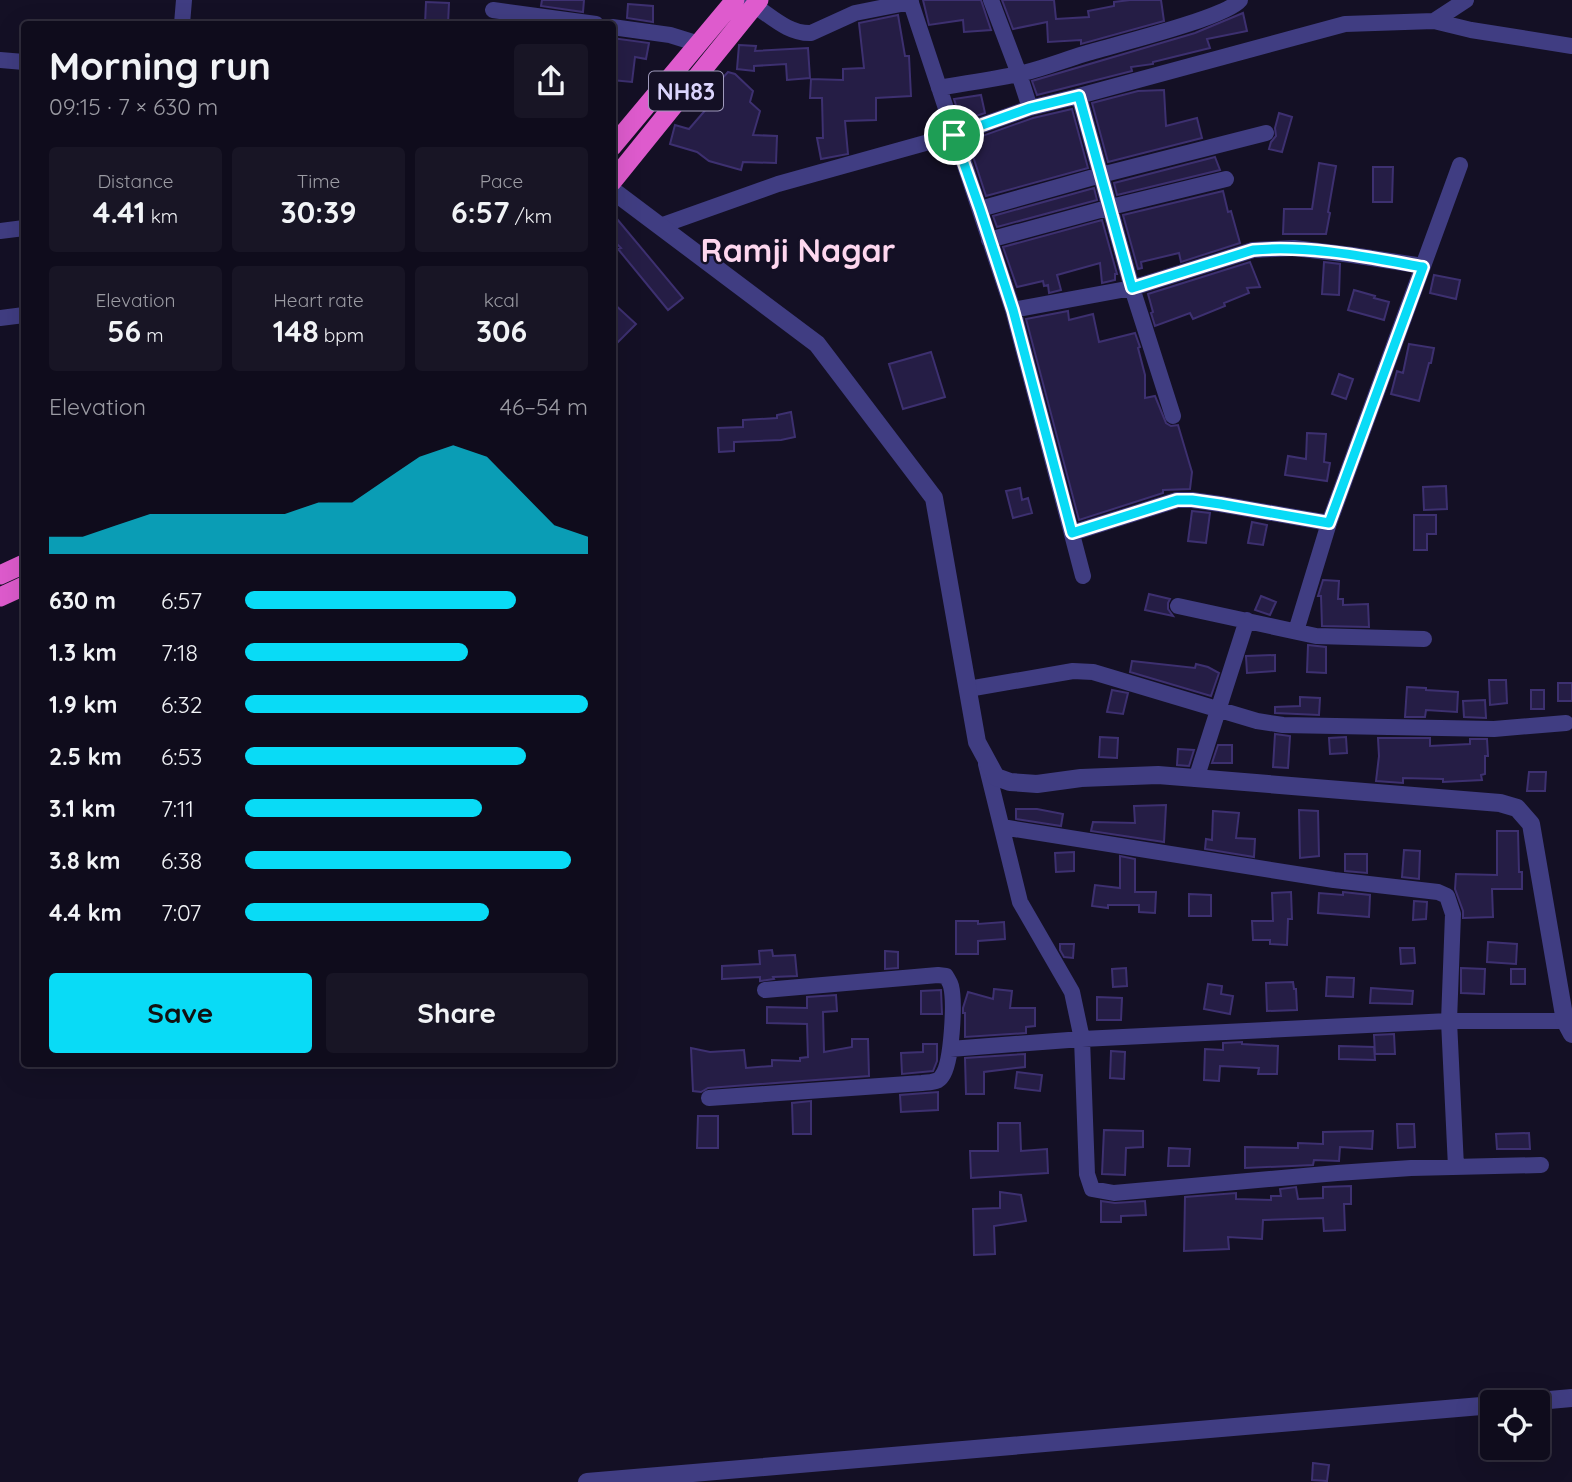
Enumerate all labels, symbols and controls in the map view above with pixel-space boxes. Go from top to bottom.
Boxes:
text: Morning run [49,42,271,90]
button: share [514,44,588,118]
road number: NH83 [649,72,723,110]
text: 09:15 · 7 × 630 m [49,92,218,121]
pin [924,105,984,165]
icon: arrive [935,116,973,154]
text: Distance [97,169,174,193]
text: Time [297,169,340,193]
text: Pace [480,169,523,193]
text: 4.41 [93,193,145,231]
text: 30:39 [281,193,356,231]
text: 6:57 [451,193,509,231]
text: km [145,204,178,228]
text: /km [509,204,552,228]
district label: Ramji Nagar [701,230,896,270]
text: Elevation [95,288,176,312]
text: Heart rate [273,288,364,312]
text: kcal [484,288,519,312]
text: 56 [107,312,141,350]
text: 148 [273,312,319,350]
text: 306 [476,312,527,350]
text: m [141,323,164,347]
text: bpm [319,323,364,347]
text: Elevation [49,392,146,421]
text: 46–54 m [500,392,588,421]
text: 630 m [49,586,116,615]
text: 6:57 [161,586,202,615]
text: 1.3 km [49,638,117,667]
text: 7:18 [161,638,198,667]
text: 1.9 km [49,690,117,719]
text: 6:32 [161,690,202,719]
text: 2.5 km [49,742,122,771]
text: 6:53 [161,742,202,771]
text: 3.1 km [49,794,116,823]
text: 7:11 [161,794,194,823]
text: 3.8 km [49,846,120,875]
text: 6:38 [161,846,202,875]
text: 4.4 km [49,898,122,927]
text: 7:07 [161,898,201,927]
button: Save [49,973,312,1053]
button: Share [326,973,588,1053]
map controls [1480,1390,1550,1460]
button: locate [1480,1390,1550,1460]

